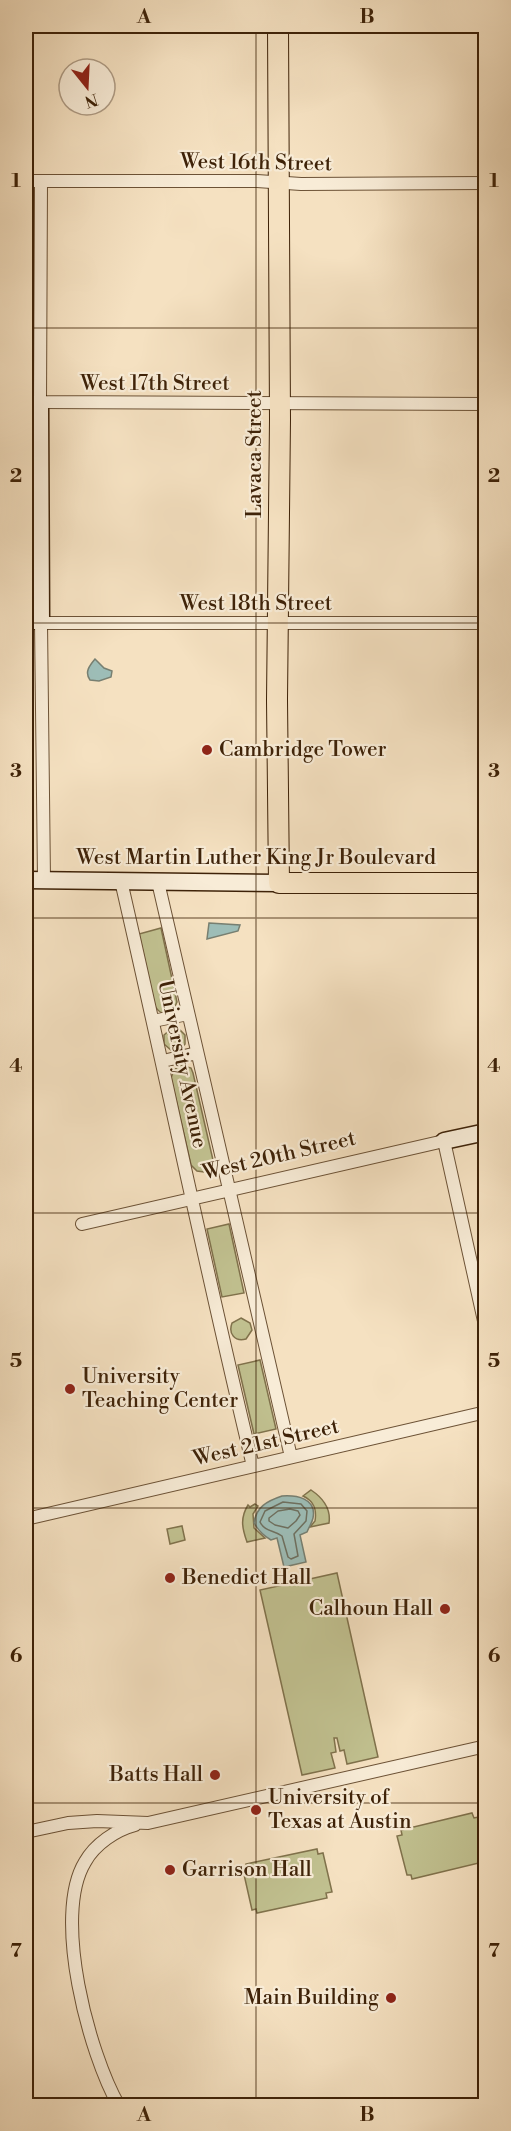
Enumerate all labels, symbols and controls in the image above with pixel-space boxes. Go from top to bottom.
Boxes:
text: A [136,5,152,30]
text: B [359,5,375,30]
north arrow [57,57,117,117]
text: N [82,89,100,112]
street label: West 16th Street [179,149,333,177]
text: 1 [11,169,21,194]
text: 1 [489,169,499,194]
street label: West 17th Street [79,371,230,397]
street label: Lavaca Street [242,389,268,518]
text: 2 [10,464,22,489]
text: 2 [488,464,500,489]
street label: West 18th Street [179,591,333,617]
place label: Cambridge Tower [219,737,387,763]
marker: Cambridge Tower [200,743,214,757]
text: 3 [10,759,22,784]
text: 3 [488,759,500,784]
street label: West Martin Luther King Jr Boulevard [75,845,436,871]
street label: University Avenue [151,978,213,1150]
text: 4 [9,1054,23,1079]
text: 4 [487,1054,501,1079]
street label: West 20th Street [199,1126,359,1187]
text: 5 [10,1349,22,1374]
text: 5 [488,1349,500,1374]
place label: University Teaching Center [82,1364,238,1414]
marker: University Teaching Center [63,1382,77,1396]
street label: West 21st Street [190,1413,342,1473]
place label: Benedict Hall [181,1565,312,1591]
marker: Benedict Hall [163,1571,177,1585]
place label: Calhoun Hall [309,1596,433,1622]
marker: Calhoun Hall [438,1602,452,1616]
text: 6 [10,1644,23,1669]
text: 6 [488,1644,501,1669]
place label: Batts Hall [108,1762,203,1788]
marker: Batts Hall [208,1768,222,1782]
place label: University of Texas at Austin [268,1785,412,1835]
marker: University of Texas at Austin [249,1803,263,1817]
place label: Garrison Hall [182,1857,312,1883]
marker: Garrison Hall [163,1863,177,1877]
text: 7 [10,1939,22,1964]
text: 7 [488,1939,500,1964]
place label: Main Building [244,1985,379,2011]
marker: Main Building [384,1991,398,2005]
text: A [136,2103,152,2128]
text: B [359,2103,375,2128]

